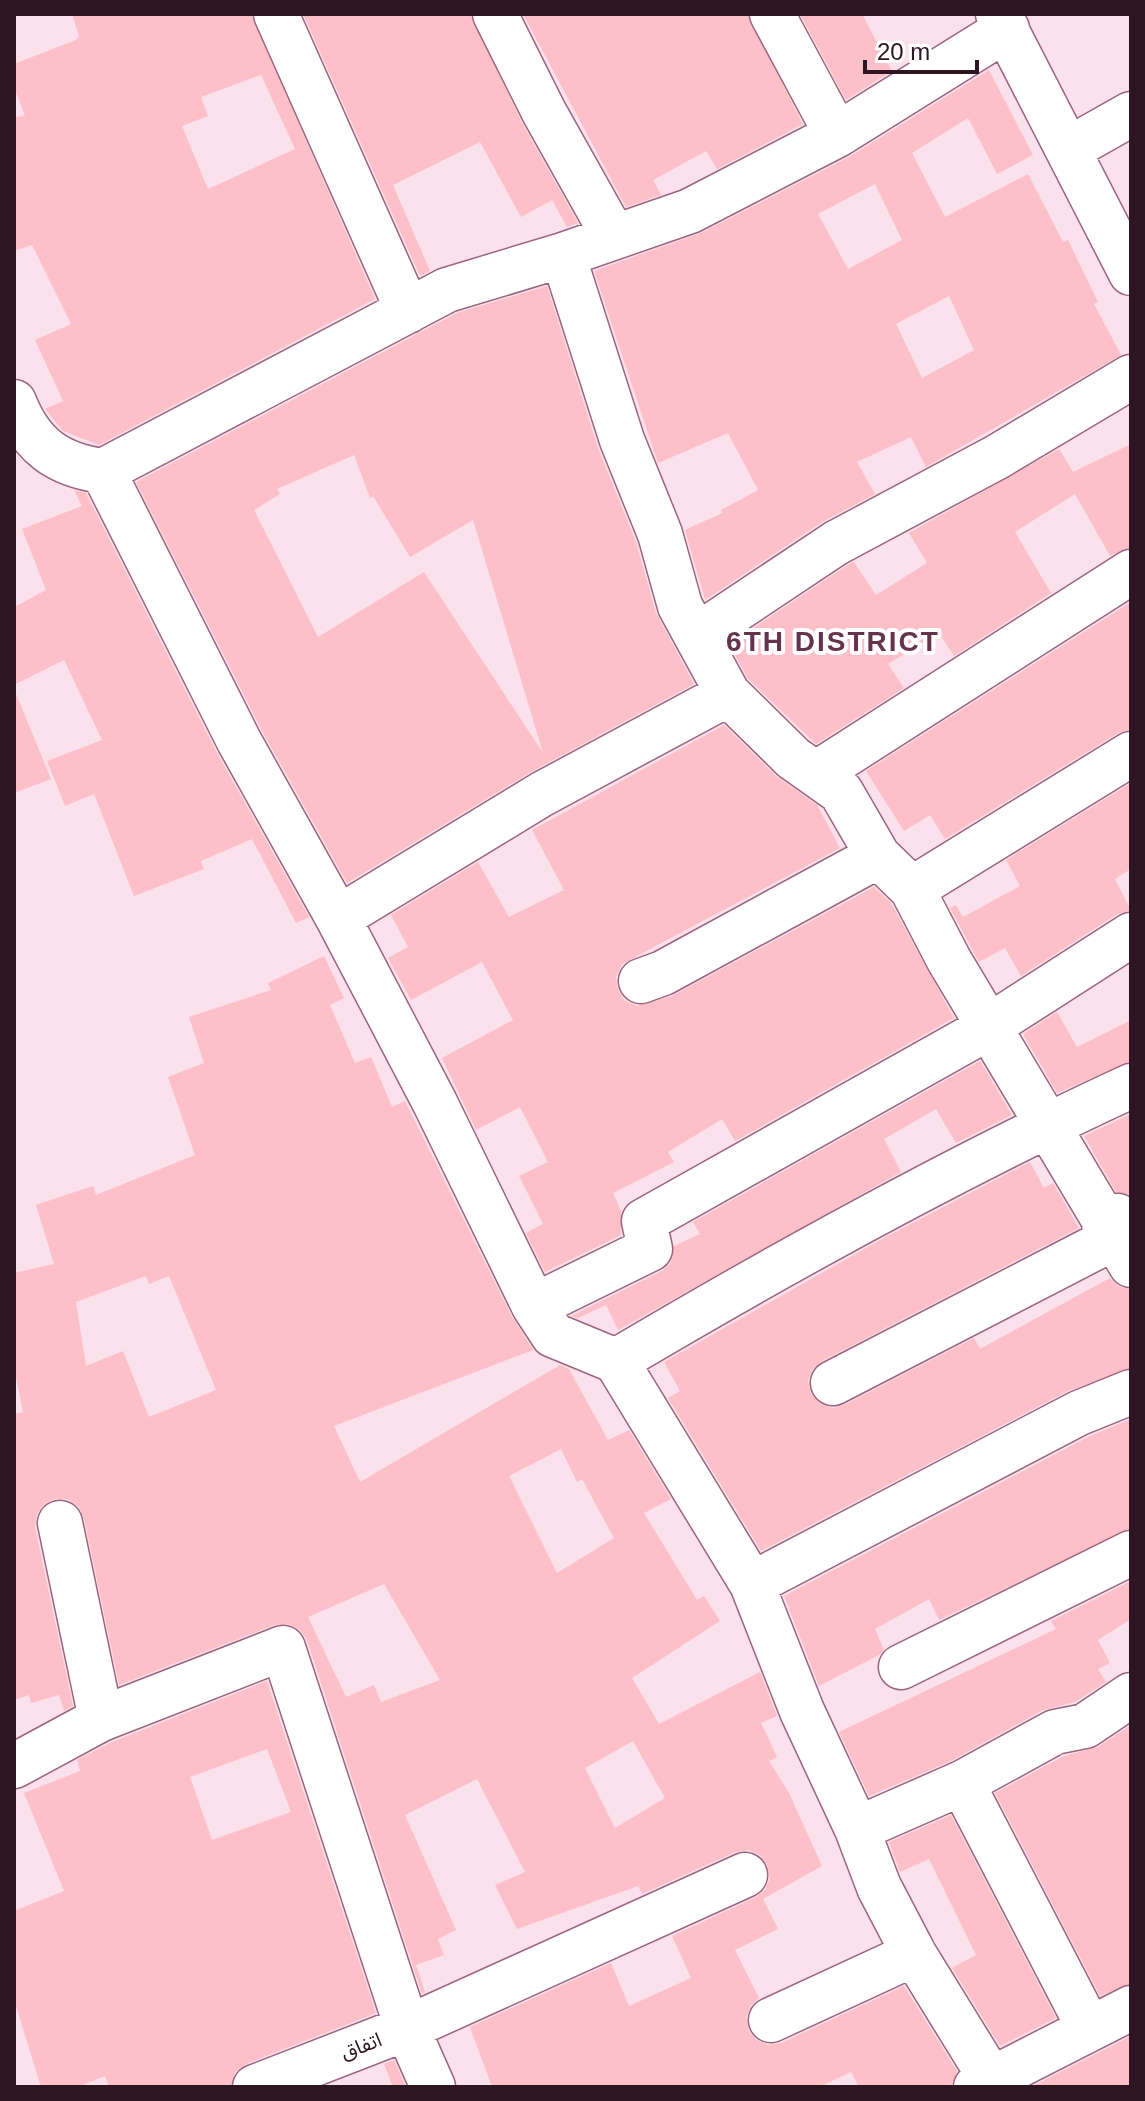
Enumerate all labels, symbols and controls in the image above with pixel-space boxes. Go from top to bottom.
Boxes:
scale bar [865,24,977,74]
text: 20 m [877,38,930,65]
district label: 6TH DISTRICT [726,626,940,657]
street label: اتفاق [337,2028,385,2064]

